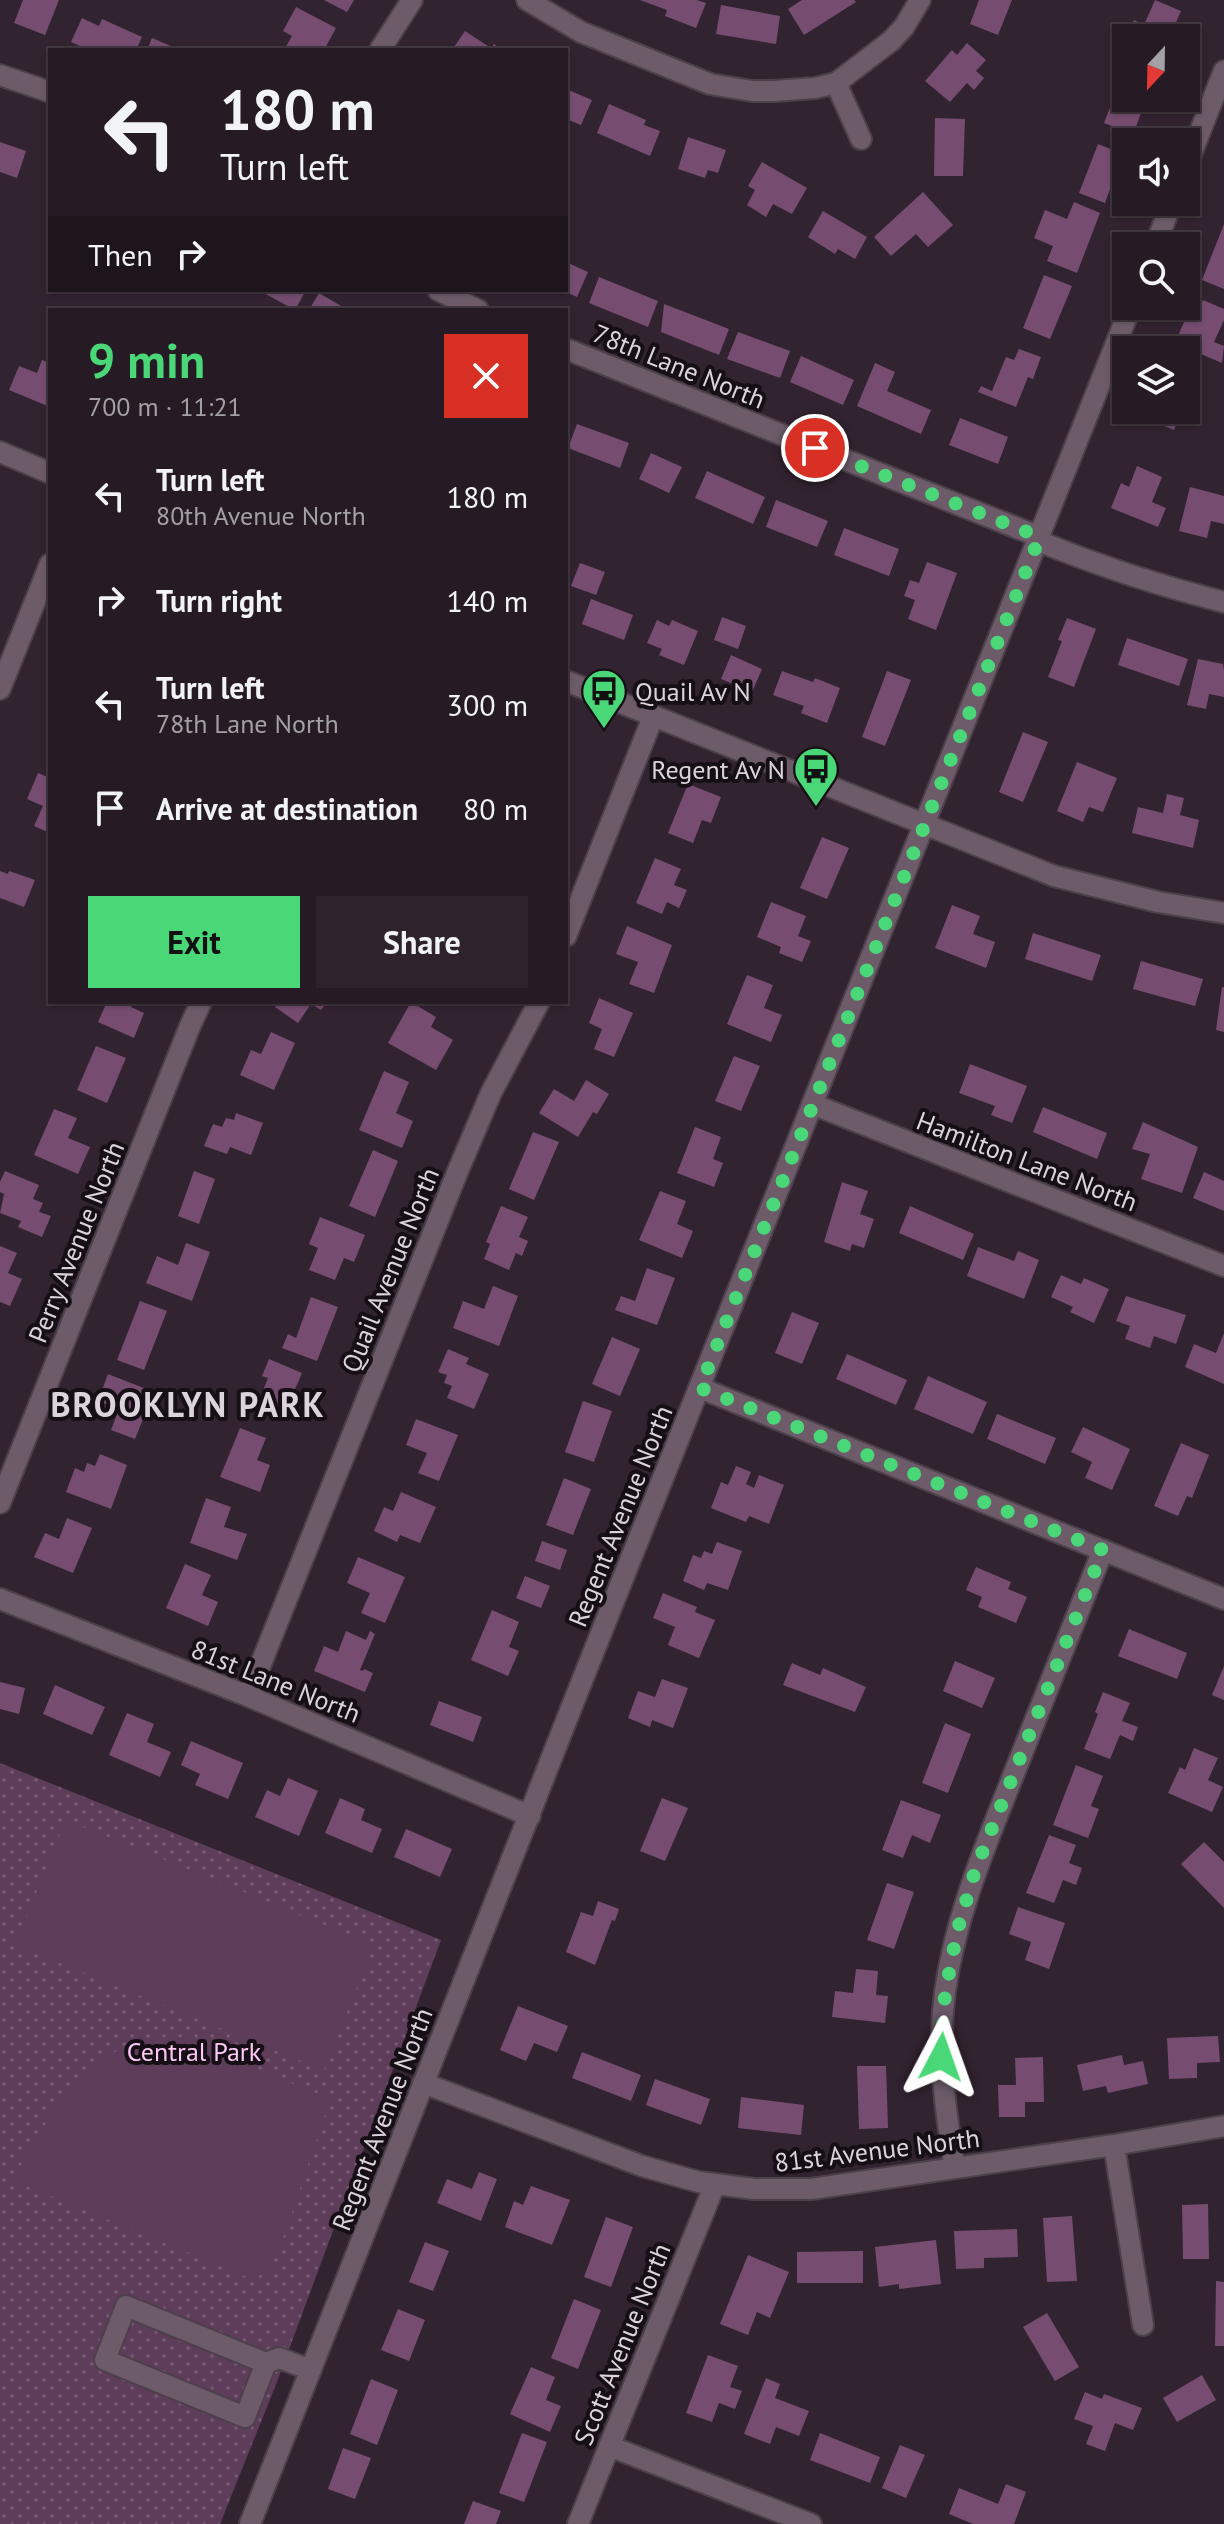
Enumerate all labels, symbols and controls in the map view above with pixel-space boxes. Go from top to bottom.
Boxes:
north arrow [1112,24,1200,112]
map controls [1112,24,1200,424]
text: 180 m [220,73,375,145]
icon: left [88,80,192,184]
button: sound [1112,128,1200,216]
text: Turn left [220,143,349,190]
icon: right [169,232,213,276]
button: search [1112,232,1200,320]
text: Then [88,235,153,274]
street label: 78th Lane North [588,316,770,416]
text: 9 min [88,329,205,391]
button: close [444,334,528,418]
button: layers [1112,336,1200,424]
text: 700 m · 11:21 [88,390,242,423]
pin [781,414,849,482]
icon: arrive [793,426,837,470]
text: Turn left [156,460,264,499]
icon: left [88,474,132,518]
text: 180 m [447,477,528,516]
text: 80th Avenue North [156,499,366,532]
icon: right [88,578,132,622]
text: Turn right [156,581,282,620]
text: 140 m [447,581,528,620]
bus stop icon: Quail Av N [580,667,628,730]
text: Turn left [156,668,264,707]
place label: Quail Av N [635,675,751,708]
icon: left [88,682,132,726]
text: 300 m [447,685,528,724]
text: 78th Lane North [156,707,339,740]
bus stop icon: Regent Av N [792,745,840,808]
place label: Regent Av N [651,753,785,786]
icon: arrive [88,786,132,830]
text: Arrive at destination [156,789,418,828]
text: 80 m [463,789,528,828]
button: Exit [88,896,300,988]
button: Share [316,896,528,988]
street label: Hamilton Lane North [912,1104,1142,1218]
street label: Perry Avenue North [21,1137,131,1347]
street label: Quail Avenue North [334,1163,446,1377]
district label: BROOKLYN PARK [50,1382,326,1426]
street label: Regent Avenue North [561,1401,679,1631]
street label: 81st Lane North [187,1632,365,1730]
street label: Regent Avenue North [324,2003,440,2235]
position arrow [899,2015,983,2099]
park label: Central Park [127,2035,262,2068]
street label: 81st Avenue North [773,2121,981,2179]
street label: Scott Avenue North [566,2238,678,2450]

